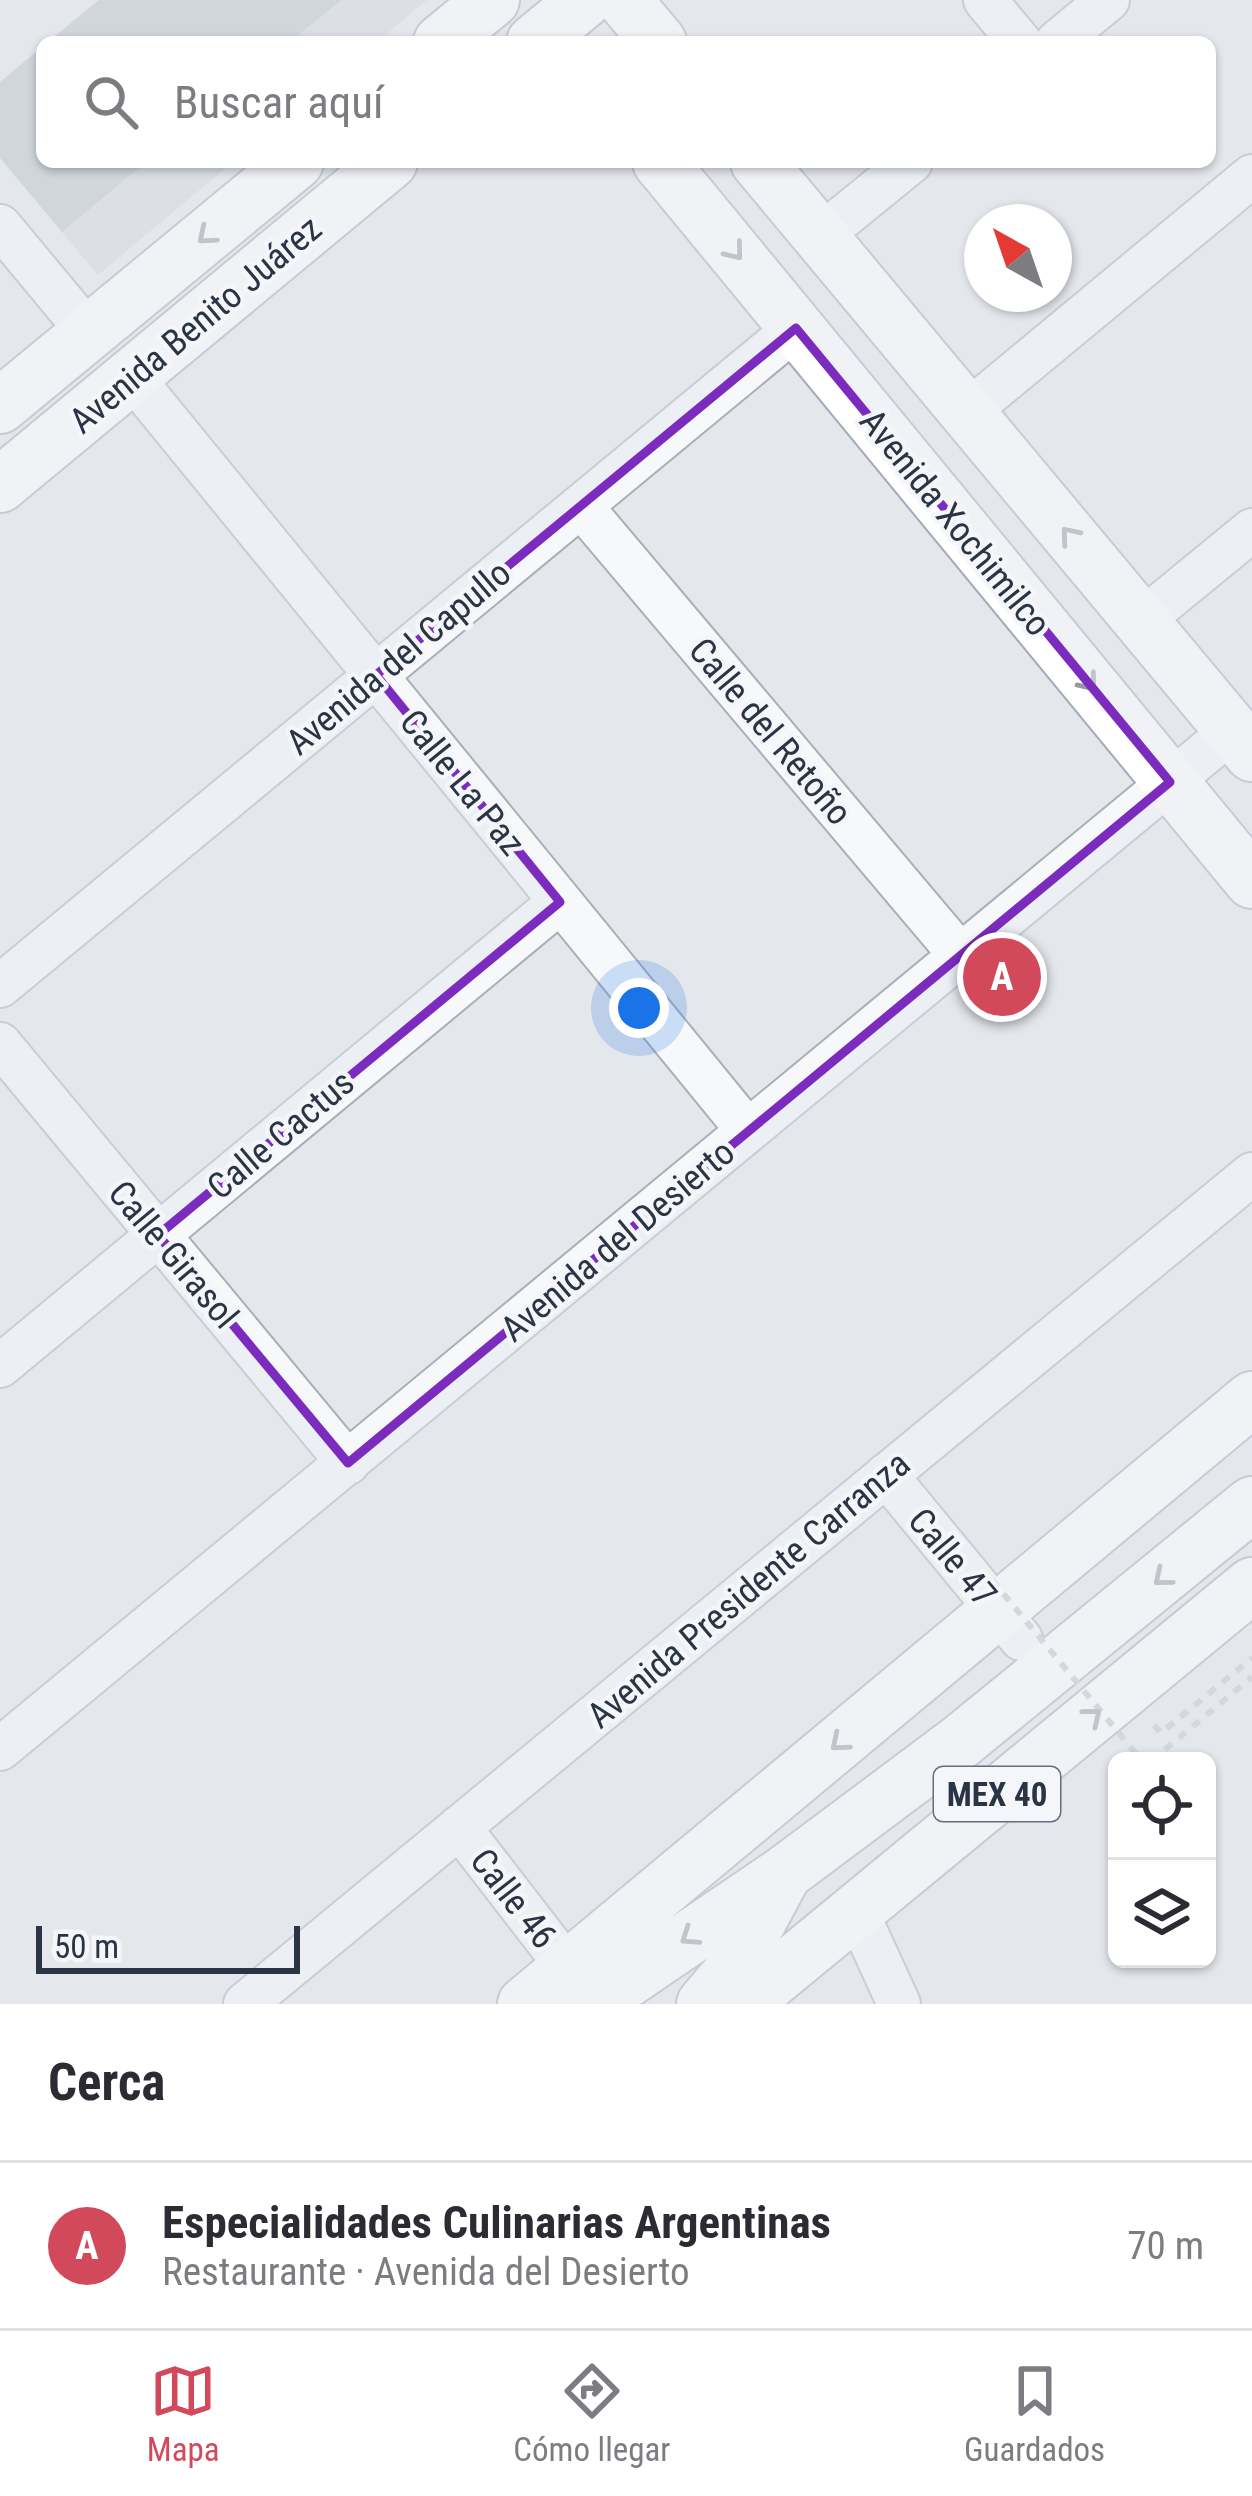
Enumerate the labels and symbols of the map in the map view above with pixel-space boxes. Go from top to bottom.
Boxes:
north arrow [964,204,1072,312]
street label: Avenida Benito Juárez [61,207,330,442]
one-way arrow [197,222,219,244]
one-way arrow [720,239,742,261]
street label: Avenida Xochimilco [851,401,1059,644]
one-way arrow [1062,527,1084,549]
street label: Avenida del Capullo [278,552,519,764]
street label: Calle del Retoño [680,630,860,833]
one-way arrow [1075,670,1096,692]
street label: Calle La Paz [391,702,534,864]
pin: A [963,932,1041,1022]
your location [609,978,669,1038]
street label: Calle Cactus [199,1061,362,1208]
street label: Avenida del Desierto [493,1131,743,1351]
street label: Calle Girasol [100,1173,247,1337]
street label: Avenida Presidente Carranza [579,1443,918,1737]
street label: Calle 47 [899,1500,1005,1615]
one-way arrow [1153,1564,1175,1585]
one-way arrow [1079,1709,1101,1730]
one-way arrow [831,1728,853,1750]
road number: MEX 40 [934,1767,1060,1821]
street label: Calle 46 [461,1840,565,1957]
scale bar [36,1920,300,1973]
one-way arrow [680,1923,702,1945]

